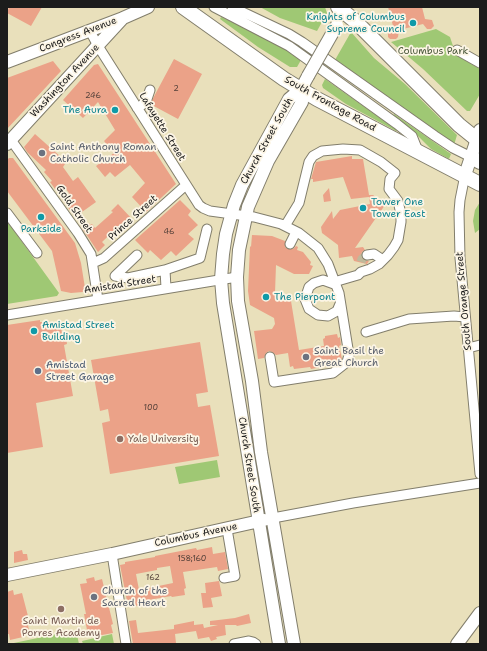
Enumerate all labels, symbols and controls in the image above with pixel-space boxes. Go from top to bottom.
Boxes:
place label: Knights of Columbus Supreme Council [306,11,405,34]
street label: Congress Avenue [38,15,118,55]
marker: Knights of Columbus Supreme Council [408,18,418,28]
street label: Washington Avenue [28,42,102,120]
park label: Columbus Park [398,45,468,57]
street label: South Frontage Road [282,74,378,134]
house number: 2 [173,84,179,94]
street label: Lafayette Street [136,90,188,164]
house number: 246 [85,91,101,101]
street label: Church Street South [238,96,296,186]
place label: The Aura [63,104,107,116]
marker: The Aura [110,105,120,115]
place label: Saint Anthony Roman Catholic Church [50,141,156,164]
marker: Saint Anthony Roman Catholic Church [37,148,47,158]
street label: Gold Street [53,183,95,235]
street label: Prince Street [106,193,160,243]
place label: Tower One Tower East [371,196,426,220]
marker: Tower One Tower East [358,203,368,213]
marker: Parkside [36,212,46,222]
place label: Parkside [21,223,61,235]
house number: 46 [163,227,175,237]
street label: South Orange Street [454,251,474,351]
street label: Amistad Street [83,273,157,297]
place label: The Pierpont [274,291,335,303]
marker: The Pierpont [261,292,271,302]
place label: Amistad Street Building [42,319,115,342]
marker: Amistad Street Building [29,326,39,336]
place label: Saint Basil the Great Church [314,345,384,368]
marker: Saint Basil the Great Church [301,352,311,362]
place label: Amistad Street Garage [46,359,114,382]
marker: Amistad Street Garage [33,366,43,376]
house number: 100 [144,403,158,413]
street label: Church Street South [235,416,263,514]
place label: Yale University [128,433,199,445]
marker: Yale University [115,434,125,444]
street label: Columbus Avenue [154,520,238,550]
house number: 158;160 [178,554,206,564]
house number: 162 [146,573,160,583]
place label: Church of the Sacred Heart [102,585,168,608]
marker: Church of the Sacred Heart [89,592,99,602]
marker: Saint Martin de Porres Academy [56,604,66,614]
place label: Saint Martin de Porres Academy [22,615,100,638]

